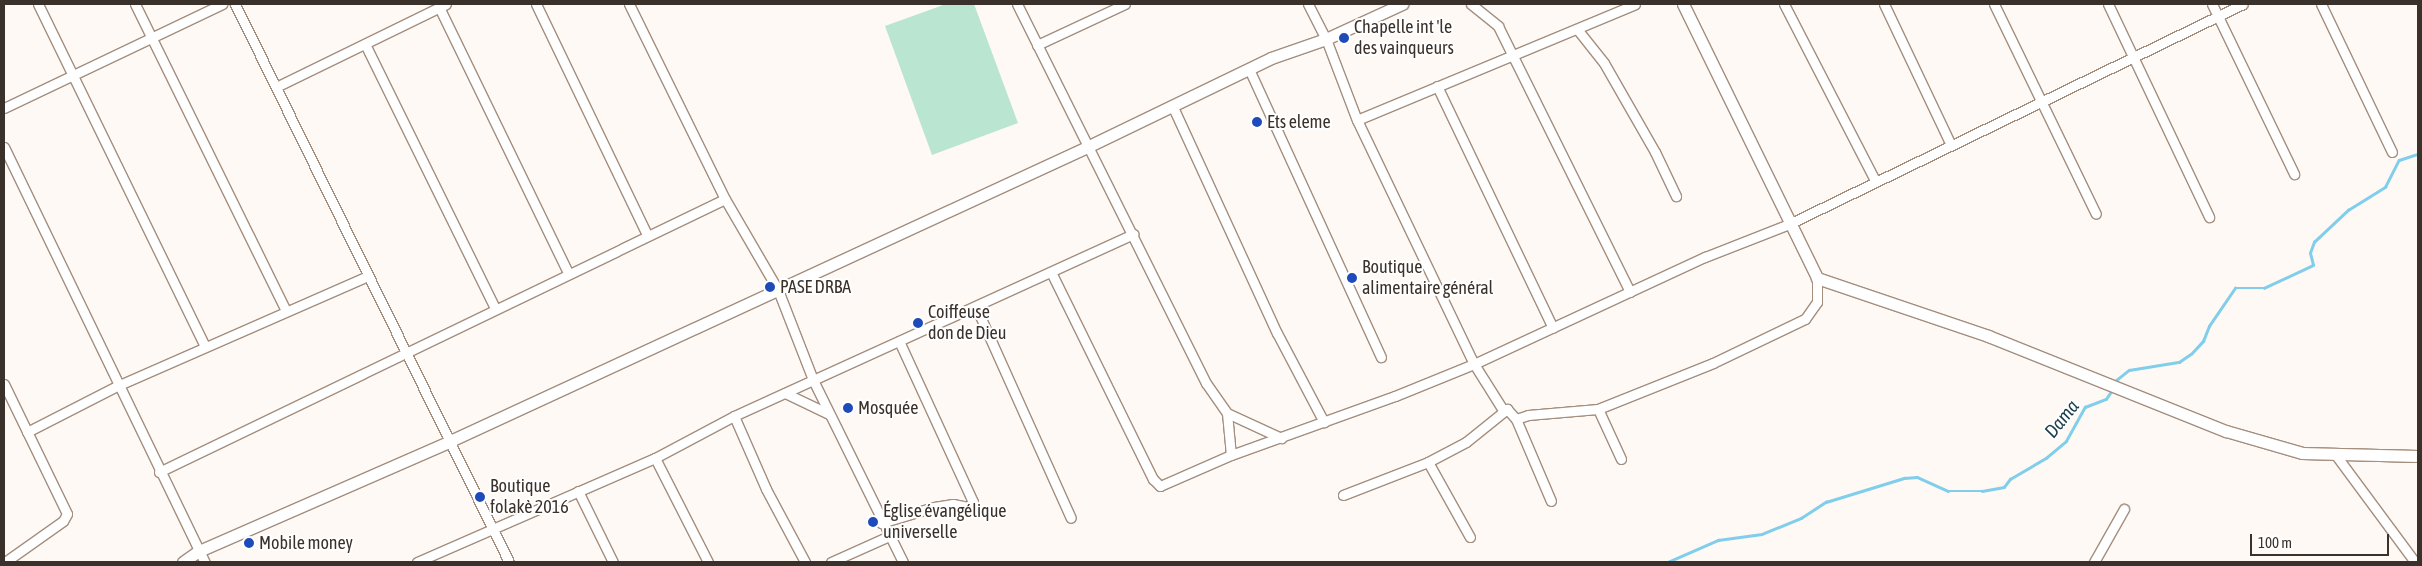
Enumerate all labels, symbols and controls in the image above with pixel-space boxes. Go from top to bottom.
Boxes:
place label: Chapelle int 'le des vainqueurs [1354,17,1454,59]
marker: Chapelle int 'le des vainqueurs [1338,32,1350,44]
place label: Ets eleme [1267,111,1331,133]
marker: Ets eleme [1251,116,1263,128]
place label: Boutique alimentaire général [1362,257,1493,300]
marker: Boutique alimentaire général [1346,272,1358,284]
place label: PASE DRBA [780,276,851,298]
marker: PASE DRBA [764,281,776,293]
place label: Coiffeuse don de Dieu [928,302,1006,344]
marker: Coiffeuse don de Dieu [912,317,924,329]
water label: Dama [2040,396,2084,442]
place label: Mosquée [858,397,918,419]
marker: Mosquée [842,402,854,414]
place label: Boutique folakè 2016 [490,476,569,518]
marker: Boutique folakè 2016 [474,491,486,503]
place label: Église évangélique universelle [883,501,1006,544]
marker: Église évangélique universelle [867,516,879,528]
scale bar [2252,524,2391,556]
place label: Mobile money [259,532,353,554]
text: 100 m [2258,534,2292,551]
marker: Mobile money [243,537,255,549]

